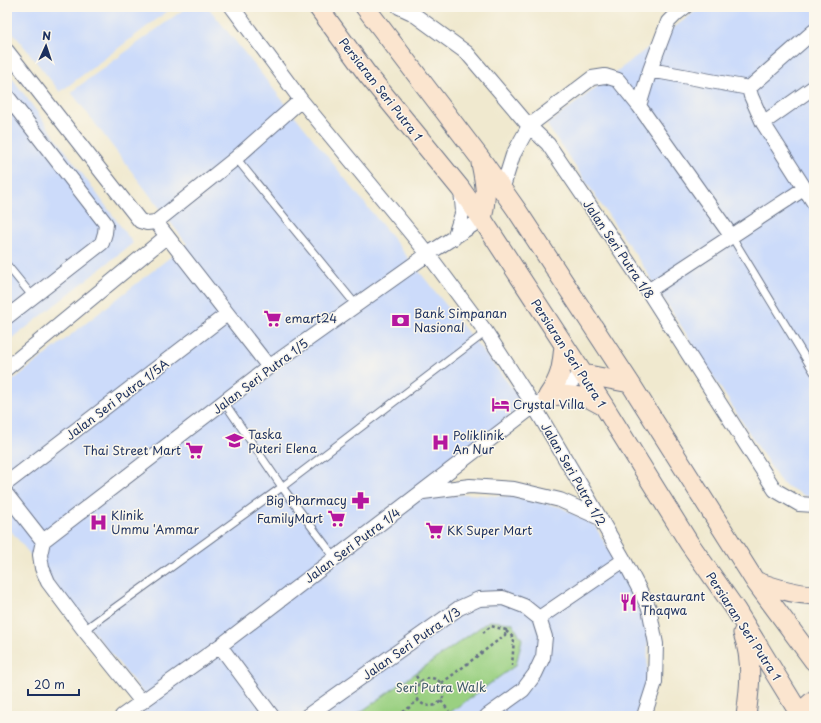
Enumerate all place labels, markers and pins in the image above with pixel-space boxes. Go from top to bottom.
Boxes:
place label: Bank Simpanan Nasional [414,304,507,336]
supermarket icon: emart24 [262,308,282,328]
place label: emart24 [285,309,337,327]
bank icon: Bank Simpanan Nasional [391,310,411,330]
hotel icon: Crystal Villa [490,394,510,414]
place label: Crystal Villa [513,395,585,413]
place label: Taska Puteri Elena [248,425,317,457]
place label: Poliklinik An Nur [453,426,504,458]
school or university icon: Taska Puteri Elena [225,431,245,451]
hospital icon: Poliklinik An Nur [430,432,450,452]
supermarket icon: Thai Street Mart [184,440,204,460]
place label: Thai Street Mart [83,441,181,459]
pharmacy icon: Big Pharmacy [350,490,370,510]
place label: Big Pharmacy [266,491,347,509]
place label: Klinik Ummu 'Ammar [111,506,200,538]
supermarket icon: FamilyMart [326,508,346,528]
place label: FamilyMart [257,509,323,527]
hospital icon: Klinik Ummu 'Ammar [88,512,108,532]
supermarket icon: KK Super Mart [424,520,444,540]
place label: KK Super Mart [447,521,532,539]
place label: Restaurant Thaqwa [641,587,705,619]
restaurant icon: Restaurant Thaqwa [618,593,638,613]

